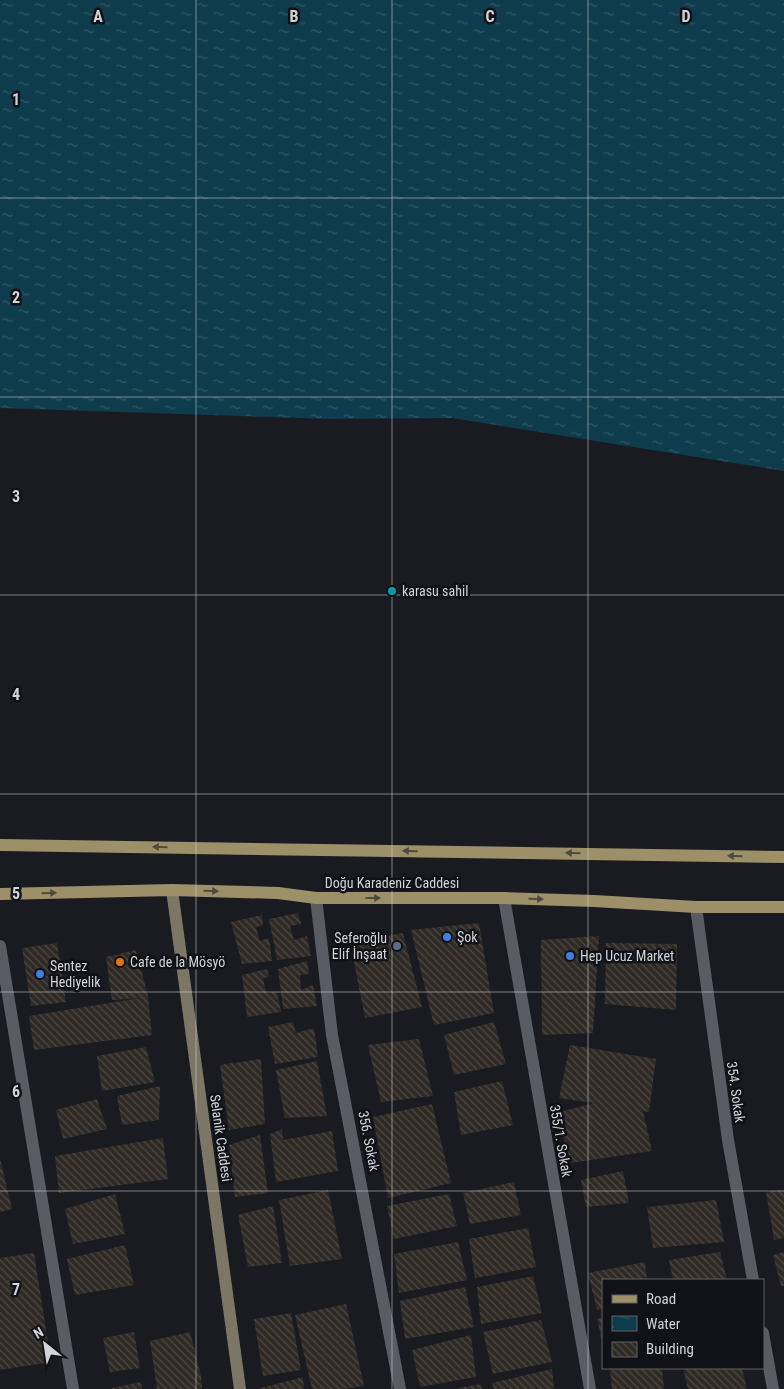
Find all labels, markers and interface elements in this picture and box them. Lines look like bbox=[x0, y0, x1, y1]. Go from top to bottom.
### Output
text: A bbox=[93, 7, 103, 26]
text: B bbox=[290, 7, 299, 26]
text: C bbox=[485, 7, 495, 26]
text: D bbox=[681, 7, 691, 26]
text: 1 bbox=[12, 90, 20, 109]
text: 2 bbox=[12, 288, 20, 307]
text: 3 bbox=[12, 487, 20, 506]
place label: karasu sahil bbox=[402, 583, 468, 599]
marker: karasu sahil bbox=[386, 585, 398, 597]
text: 4 bbox=[12, 685, 20, 704]
one-way arrow bbox=[152, 843, 168, 851]
one-way arrow bbox=[402, 847, 418, 855]
one-way arrow bbox=[565, 849, 581, 857]
one-way arrow bbox=[727, 852, 743, 860]
street label: Doğu Karadeniz Caddesi bbox=[325, 875, 459, 891]
text: 5 bbox=[12, 884, 20, 903]
one-way arrow bbox=[203, 887, 219, 895]
one-way arrow bbox=[41, 889, 57, 897]
one-way arrow bbox=[366, 894, 382, 902]
one-way arrow bbox=[528, 895, 544, 903]
place label: Şok bbox=[457, 929, 478, 945]
place label: Seferoğlu Elif İnşaat bbox=[332, 930, 387, 962]
marker: Şok bbox=[441, 931, 453, 943]
marker: Seferoğlu Elif İnşaat bbox=[391, 940, 403, 952]
place label: Hep Ucuz Market bbox=[580, 948, 674, 964]
marker: Hep Ucuz Market bbox=[564, 950, 576, 962]
place label: Cafe de la Mösyö bbox=[130, 954, 225, 970]
marker: Cafe de la Mösyö bbox=[114, 956, 126, 968]
place label: Sentez Hediyelik bbox=[50, 958, 101, 990]
marker: Sentez Hediyelik bbox=[34, 968, 46, 980]
street label: 354. Sokak bbox=[724, 1061, 748, 1124]
text: 6 bbox=[12, 1082, 20, 1101]
street label: Selanik Caddesi bbox=[207, 1093, 235, 1183]
street label: 355/1. Sokak bbox=[547, 1103, 575, 1179]
street label: 356. Sokak bbox=[355, 1109, 383, 1173]
legend bbox=[602, 1279, 764, 1369]
text: 7 bbox=[12, 1280, 20, 1299]
text: Road bbox=[646, 1290, 676, 1308]
text: Water bbox=[646, 1315, 681, 1333]
north arrow bbox=[20, 1319, 70, 1369]
text: N bbox=[31, 1324, 46, 1342]
text: Building bbox=[646, 1340, 694, 1358]

